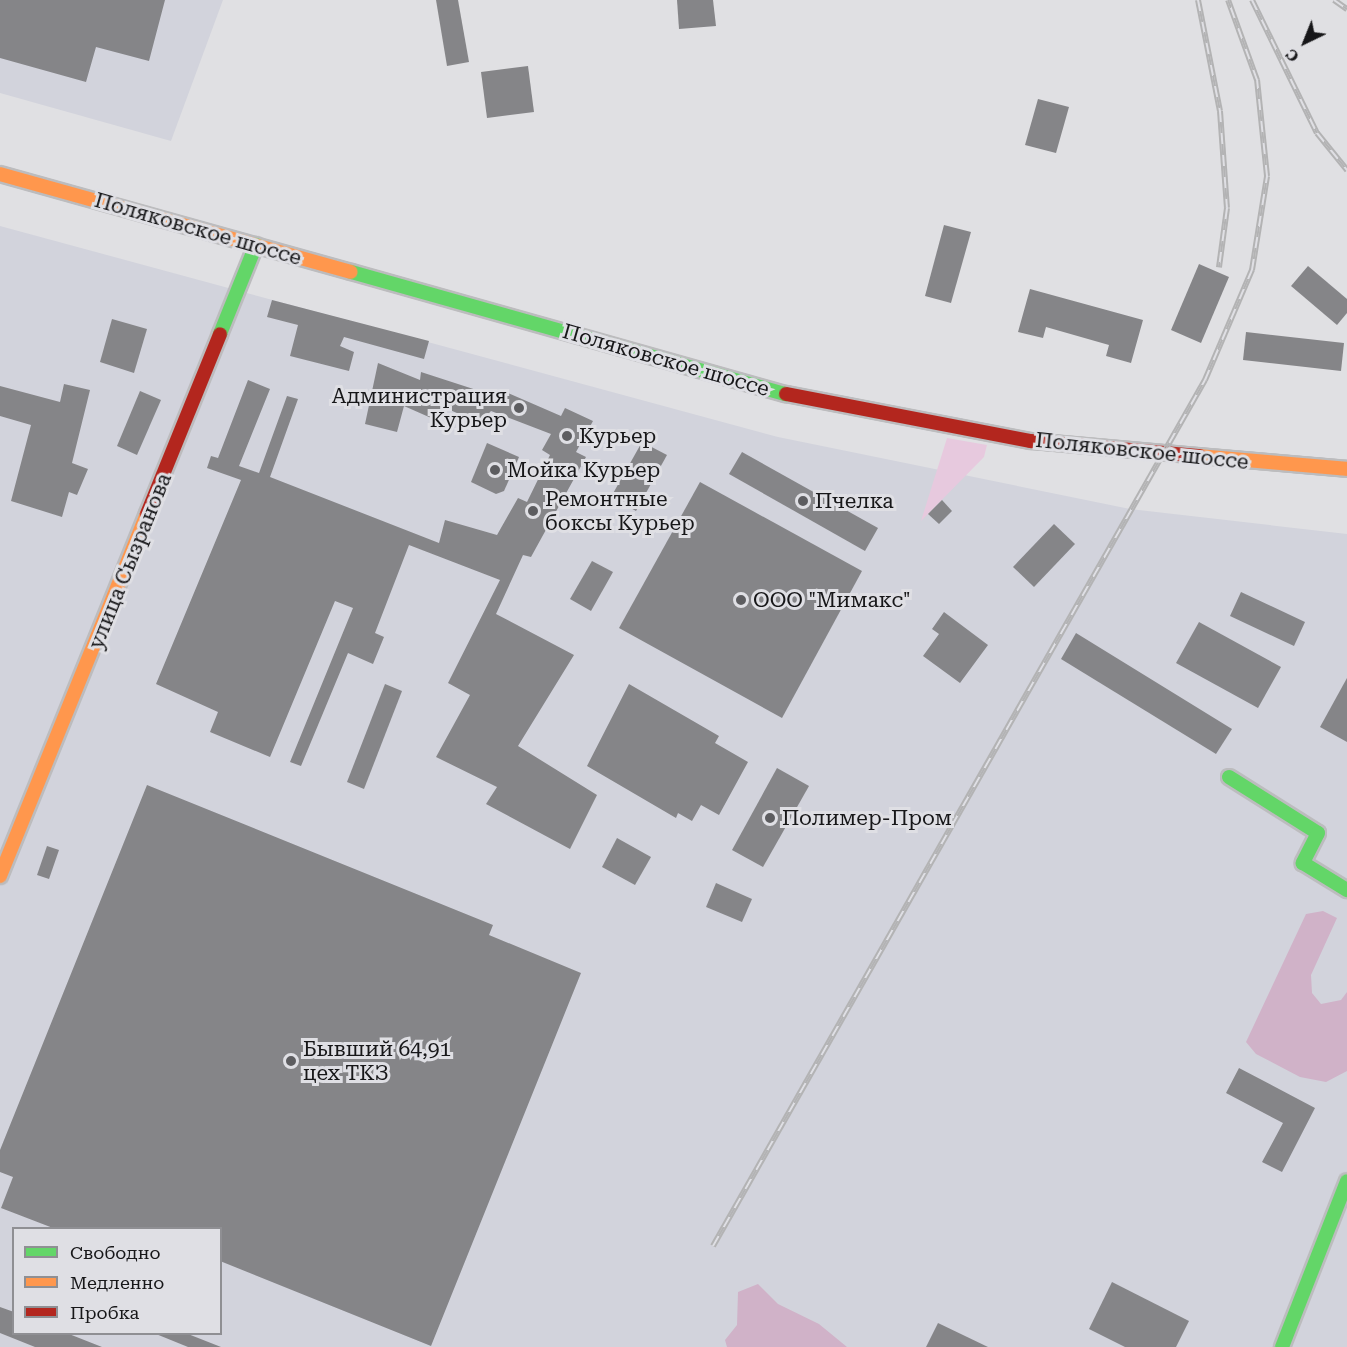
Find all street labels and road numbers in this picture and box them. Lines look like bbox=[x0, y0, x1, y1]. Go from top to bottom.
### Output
street label: Поляковское шоссе bbox=[92, 187, 304, 271]
street label: Поляковское шоссе bbox=[560, 318, 772, 402]
street label: Поляковское шоссе bbox=[1034, 427, 1250, 475]
street label: улица Сызранова bbox=[83, 469, 177, 653]

